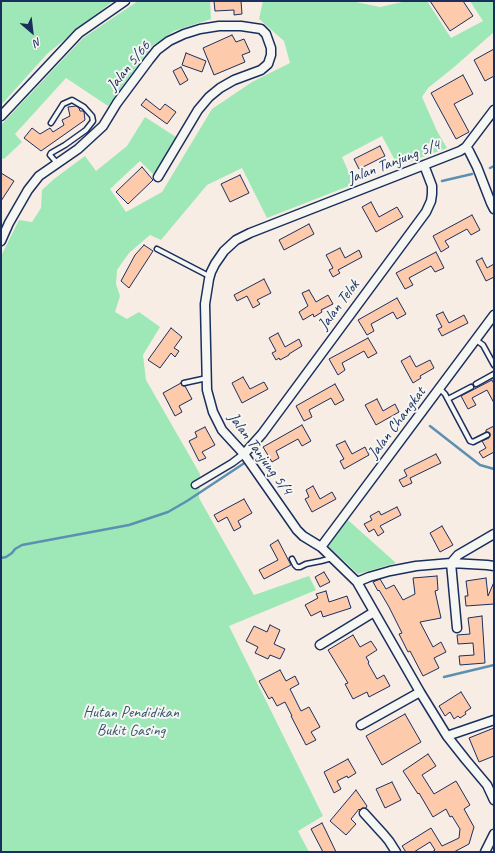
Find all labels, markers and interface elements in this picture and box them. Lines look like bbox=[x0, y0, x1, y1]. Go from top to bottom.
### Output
north arrow bbox=[12, 12, 52, 52]
text: N bbox=[31, 35, 44, 50]
street label: Jalan 5/66 bbox=[103, 37, 155, 95]
street label: Jalan Tanjung 5/4 bbox=[345, 136, 443, 188]
street label: Jalan Telok bbox=[314, 276, 364, 334]
street label: Jalan Changkat bbox=[364, 384, 430, 462]
street label: Jalan Tanjung 5/4 bbox=[224, 409, 296, 499]
park label: Hutan Pendidikan Bukit Gasing bbox=[83, 703, 179, 741]

